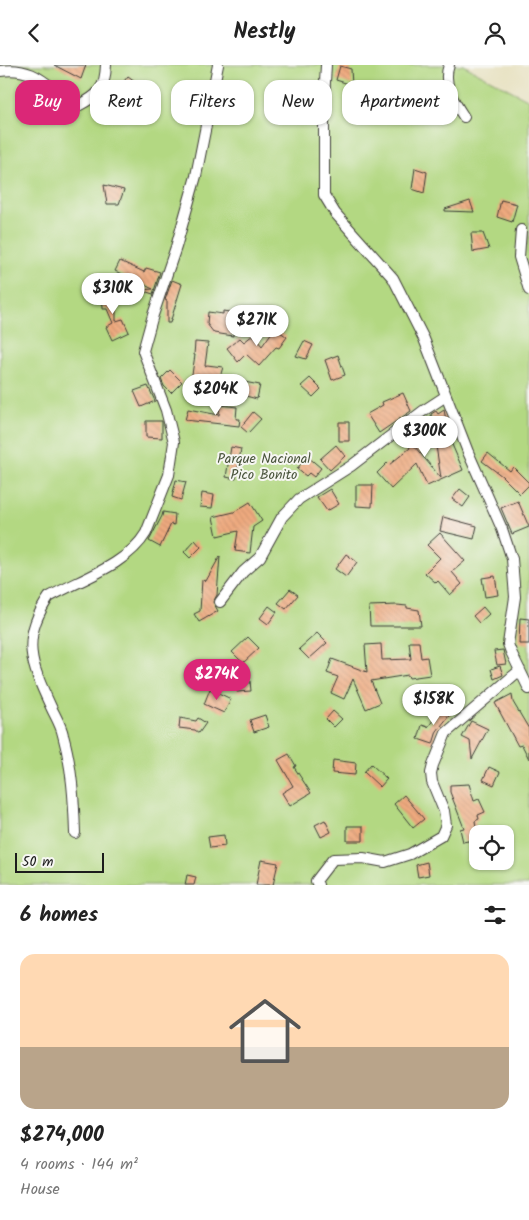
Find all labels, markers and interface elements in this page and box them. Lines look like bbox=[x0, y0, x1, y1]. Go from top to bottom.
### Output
text: Nestly bbox=[233, 15, 296, 50]
icon: back bbox=[20, 19, 48, 47]
icon: person bbox=[481, 19, 509, 47]
chip: Buy bbox=[15, 80, 80, 125]
chip: Rent bbox=[90, 80, 161, 125]
chip: Filters bbox=[171, 80, 254, 125]
chip: New bbox=[264, 80, 332, 125]
chip: Apartment bbox=[342, 80, 458, 125]
pin: $310K bbox=[78, 273, 148, 315]
text: $310K bbox=[93, 276, 133, 301]
pin: $271K bbox=[222, 305, 292, 347]
text: $271K bbox=[237, 308, 277, 333]
pin: $204K bbox=[181, 373, 251, 416]
text: $204K bbox=[193, 377, 239, 402]
pin: $300K bbox=[390, 415, 460, 458]
text: $300K bbox=[403, 419, 447, 444]
park label: Parque Nacional Pico Bonito bbox=[217, 448, 311, 486]
pin: $274K bbox=[182, 659, 252, 701]
text: $274K bbox=[195, 662, 239, 687]
pin: $158K bbox=[399, 683, 469, 726]
text: $158K bbox=[413, 687, 455, 712]
map controls bbox=[469, 825, 514, 870]
button: locate bbox=[469, 825, 514, 870]
scale bar bbox=[15, 850, 104, 873]
text: 50 m bbox=[22, 851, 53, 873]
text: 6 homes bbox=[20, 899, 98, 932]
icon: filters bbox=[481, 901, 509, 929]
icon: home bbox=[220, 986, 310, 1076]
text: $274,000 bbox=[20, 1119, 104, 1152]
text: 4 rooms · 144 m² bbox=[20, 1152, 138, 1177]
text: House bbox=[20, 1177, 60, 1202]

